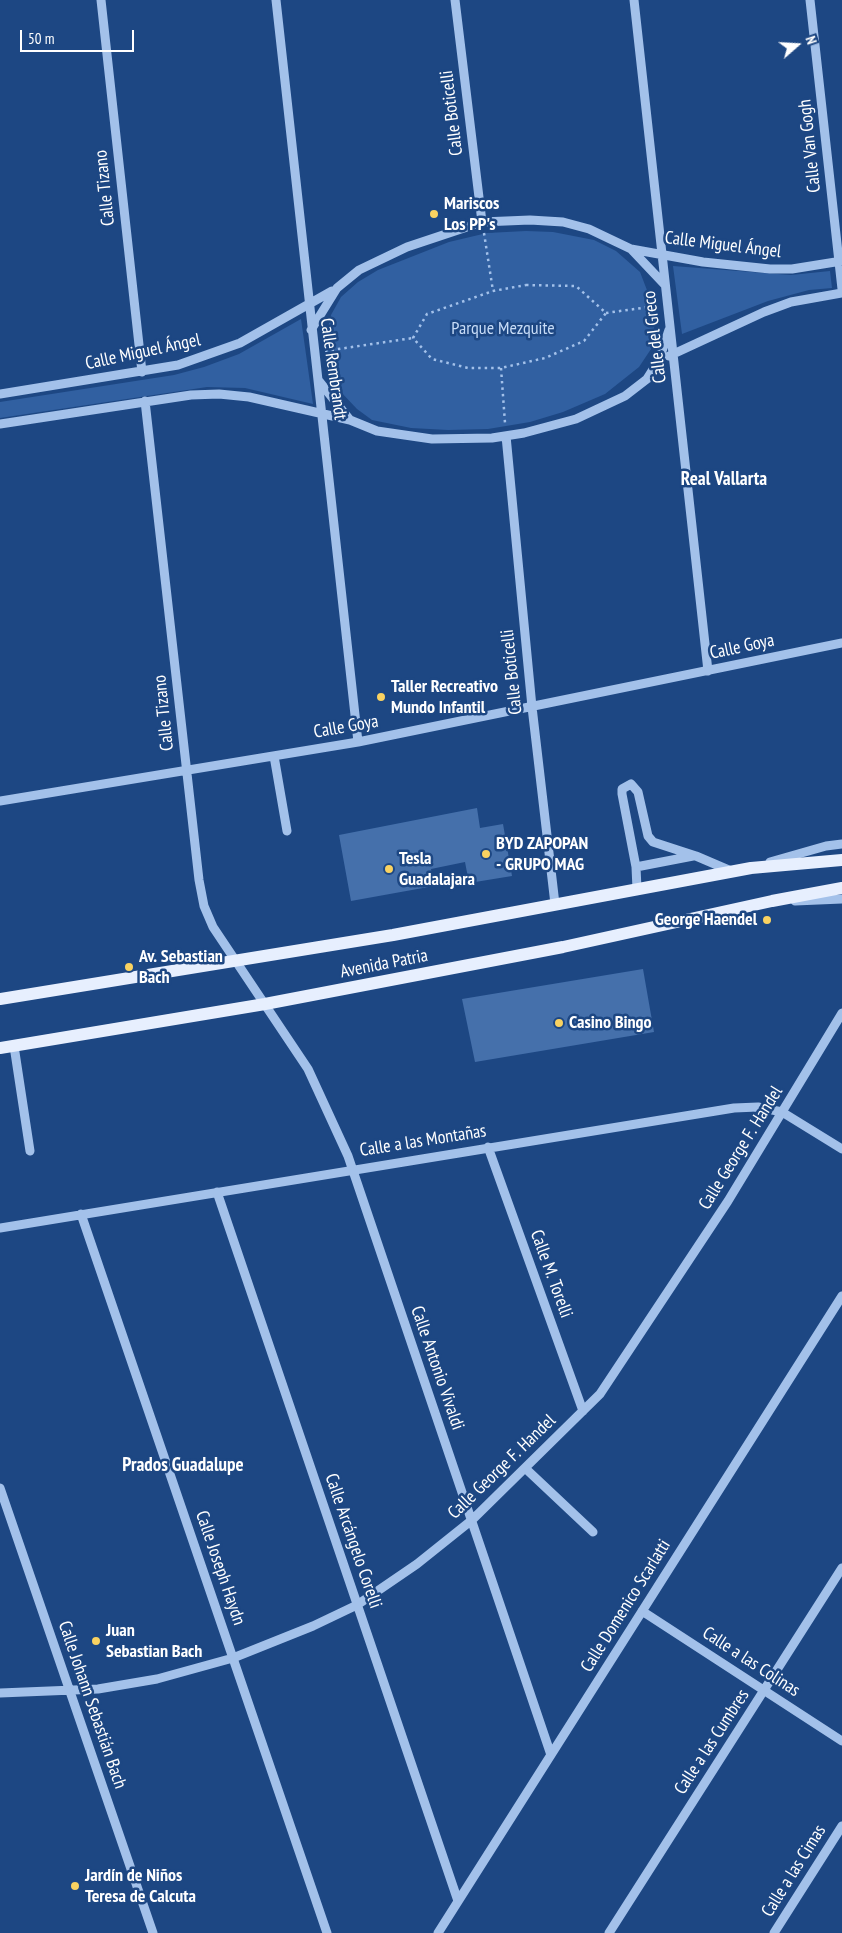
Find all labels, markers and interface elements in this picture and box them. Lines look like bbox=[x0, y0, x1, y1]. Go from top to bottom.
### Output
scale bar bbox=[22, 20, 136, 52]
north arrow bbox=[772, 20, 822, 70]
text: 50 m bbox=[28, 29, 54, 48]
text: N bbox=[801, 34, 821, 47]
street label: Calle Boticelli bbox=[436, 69, 468, 157]
street label: Calle Van Gogh bbox=[794, 98, 826, 194]
street label: Calle Tizano bbox=[90, 149, 120, 227]
place label: Mariscos Los PP's bbox=[444, 193, 499, 235]
marker: Mariscos Los PP's bbox=[428, 208, 440, 220]
street label: Calle Miguel Ángel bbox=[664, 227, 782, 263]
street label: Calle del Greco bbox=[639, 290, 671, 384]
street label: Calle Rembrandt bbox=[315, 317, 351, 421]
park label: Parque Mezquite bbox=[451, 318, 555, 340]
street label: Calle Miguel Ángel bbox=[83, 329, 203, 375]
district label: Real Vallarta bbox=[681, 469, 767, 491]
street label: Calle Boticelli bbox=[497, 628, 527, 716]
street label: Calle Goya bbox=[708, 630, 776, 664]
street label: Calle Tizano bbox=[149, 674, 179, 752]
place label: Taller Recreativo Mundo Infantil bbox=[391, 676, 498, 719]
marker: Taller Recreativo Mundo Infantil bbox=[375, 691, 387, 703]
street label: Calle Goya bbox=[312, 711, 380, 743]
place label: BYD ZAPOPAN - GRUPO MAG bbox=[496, 833, 588, 876]
place label: Tesla Guadalajara bbox=[399, 848, 475, 891]
marker: BYD ZAPOPAN - GRUPO MAG bbox=[480, 848, 492, 860]
marker: Tesla Guadalajara bbox=[383, 863, 395, 875]
place label: George Haendel bbox=[655, 909, 757, 931]
marker: George Haendel bbox=[761, 914, 773, 926]
street label: Avenida Patria bbox=[338, 945, 430, 983]
place label: Av. Sebastian Bach bbox=[139, 946, 223, 989]
marker: Av. Sebastian Bach bbox=[123, 961, 135, 973]
place label: Casino Bingo bbox=[569, 1012, 652, 1034]
marker: Casino Bingo bbox=[553, 1017, 565, 1029]
street label: Calle George F. Handel bbox=[694, 1082, 788, 1214]
street label: Calle a las Montañas bbox=[358, 1120, 488, 1162]
street label: Calle M. Torelli bbox=[525, 1227, 577, 1321]
street label: Calle Antonio Vivaldi bbox=[406, 1303, 468, 1433]
street label: Calle George F. Handel bbox=[444, 1410, 560, 1524]
district label: Prados Guadalupe bbox=[122, 1455, 244, 1477]
street label: Calle Arcángelo Corelli bbox=[320, 1471, 386, 1611]
street label: Calle Joseph Haydn bbox=[190, 1508, 250, 1628]
street label: Calle Domenico Scarlatti bbox=[577, 1536, 675, 1676]
street label: Calle Johann Sebastián Bach bbox=[53, 1618, 131, 1792]
place label: Juan Sebastian Bach bbox=[106, 1620, 202, 1662]
street label: Calle a las Colinas bbox=[698, 1622, 804, 1702]
marker: Juan Sebastian Bach bbox=[90, 1635, 102, 1647]
street label: Calle a las Cumbres bbox=[670, 1685, 754, 1799]
street label: Calle a las Cimas bbox=[757, 1821, 831, 1921]
place label: Jardín de Niños Teresa de Calcuta bbox=[85, 1865, 196, 1908]
marker: Jardín de Niños Teresa de Calcuta bbox=[69, 1880, 81, 1892]

